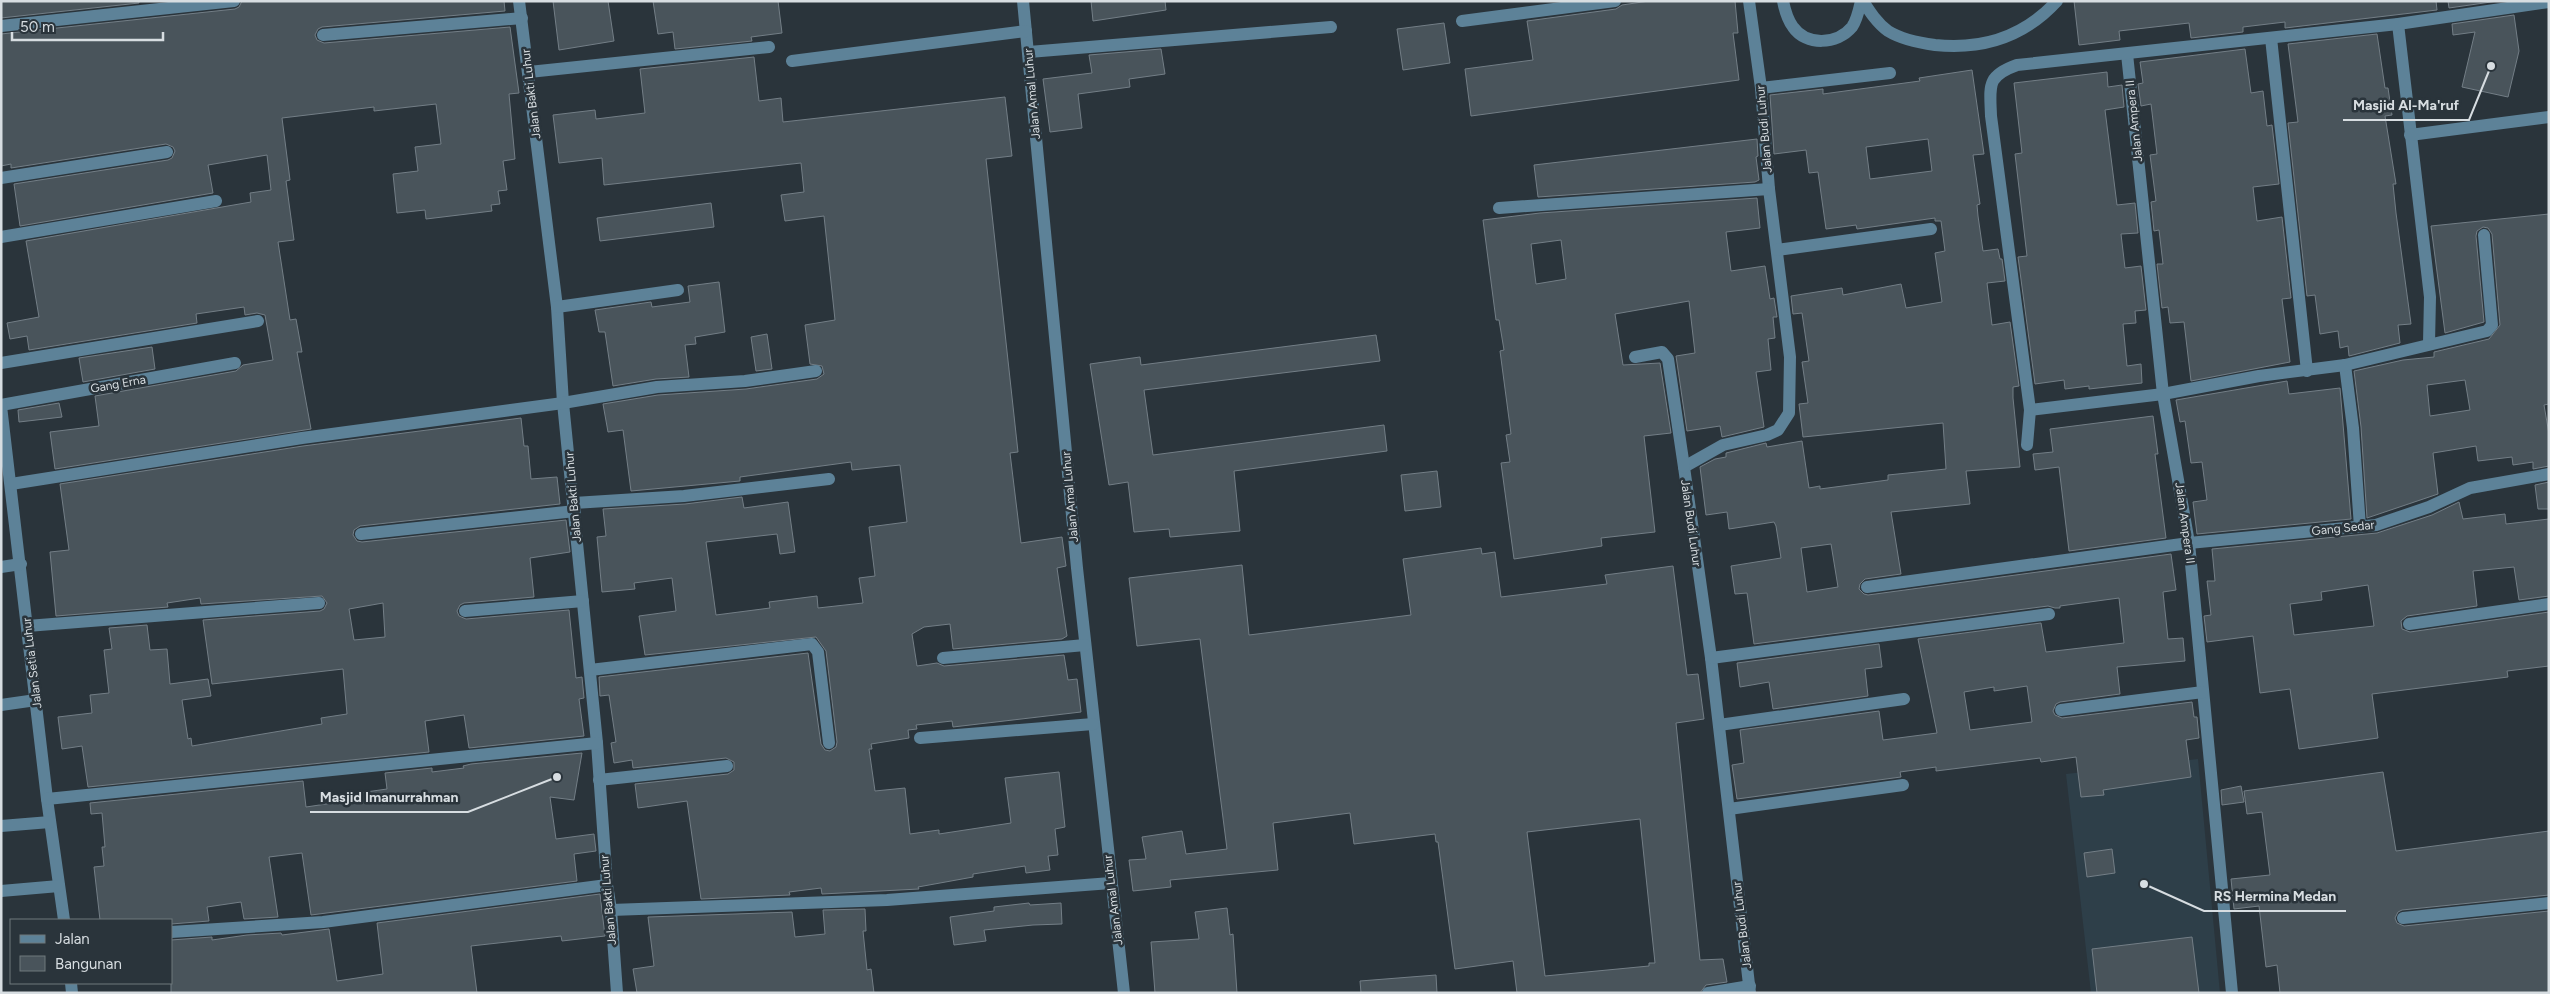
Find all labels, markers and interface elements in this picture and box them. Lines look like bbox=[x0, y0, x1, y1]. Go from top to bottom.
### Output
scale bar bbox=[12, 10, 164, 42]
text: 50 m bbox=[20, 18, 55, 36]
street label: Jalan Bakti Luhur bbox=[519, 48, 543, 140]
street label: Jalan Amal Luhur bbox=[1021, 48, 1043, 140]
street label: Jalan Ampera II bbox=[2123, 79, 2145, 163]
street label: Jalan Budi Luhur bbox=[1753, 85, 1775, 173]
callout: Masjid Al-Ma'ruf bbox=[2343, 91, 2469, 120]
text: Masjid Al-Ma'ruf bbox=[2353, 97, 2460, 114]
street label: Gang Erna bbox=[89, 372, 147, 396]
street label: Jalan Bakti Luhur bbox=[562, 451, 584, 543]
street label: Jalan Amal Luhur bbox=[1059, 451, 1081, 543]
street label: Jalan Budi Luhur bbox=[1678, 478, 1704, 568]
street label: Jalan Ampera II bbox=[2172, 481, 2198, 565]
street label: Gang Sedar bbox=[2311, 518, 2375, 538]
street label: Jalan Setia Luhur bbox=[19, 617, 45, 709]
callout: Masjid Imanurrahman bbox=[310, 783, 468, 812]
text: Masjid Imanurrahman bbox=[320, 789, 458, 806]
street label: Jalan Bakti Luhur bbox=[597, 854, 619, 946]
street label: Jalan Amal Luhur bbox=[1100, 854, 1126, 946]
street label: Jalan Budi Luhur bbox=[1730, 881, 1754, 969]
callout: RS Hermina Medan bbox=[2204, 882, 2346, 911]
text: RS Hermina Medan bbox=[2214, 888, 2336, 905]
legend bbox=[10, 919, 172, 984]
text: Jalan bbox=[55, 930, 90, 948]
text: Bangunan bbox=[55, 955, 122, 973]

